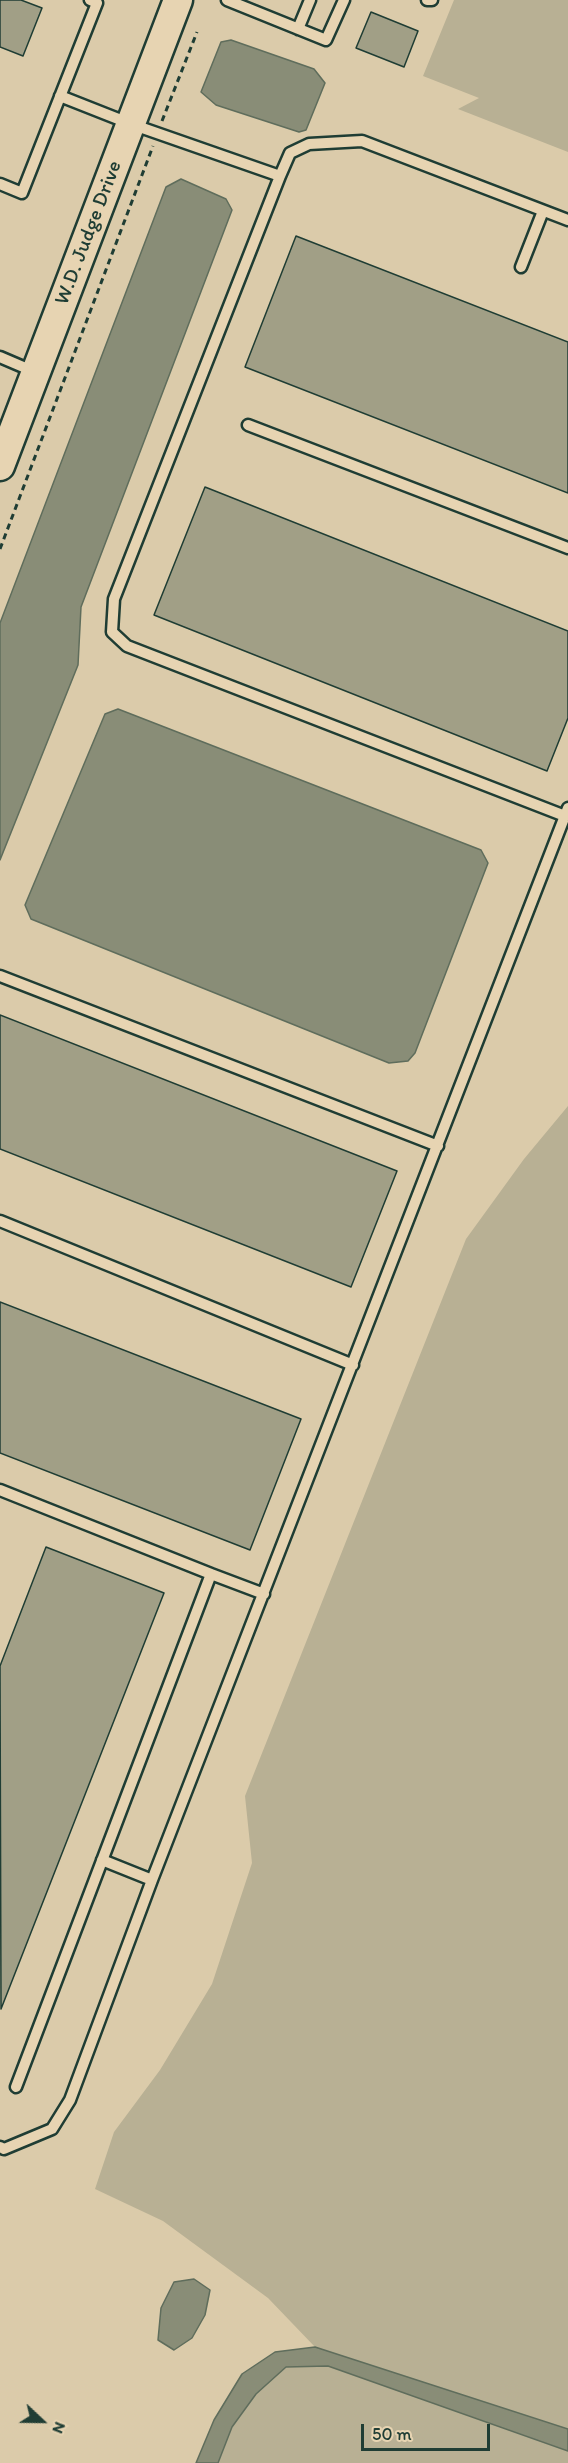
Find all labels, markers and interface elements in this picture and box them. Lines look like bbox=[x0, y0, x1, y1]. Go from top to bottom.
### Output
street label: W.D. Judge Drive bbox=[50, 157, 128, 309]
north arrow bbox=[12, 2391, 72, 2451]
scale bar bbox=[364, 2412, 493, 2450]
text: N bbox=[48, 2419, 70, 2437]
text: 50 m bbox=[372, 2423, 412, 2445]

